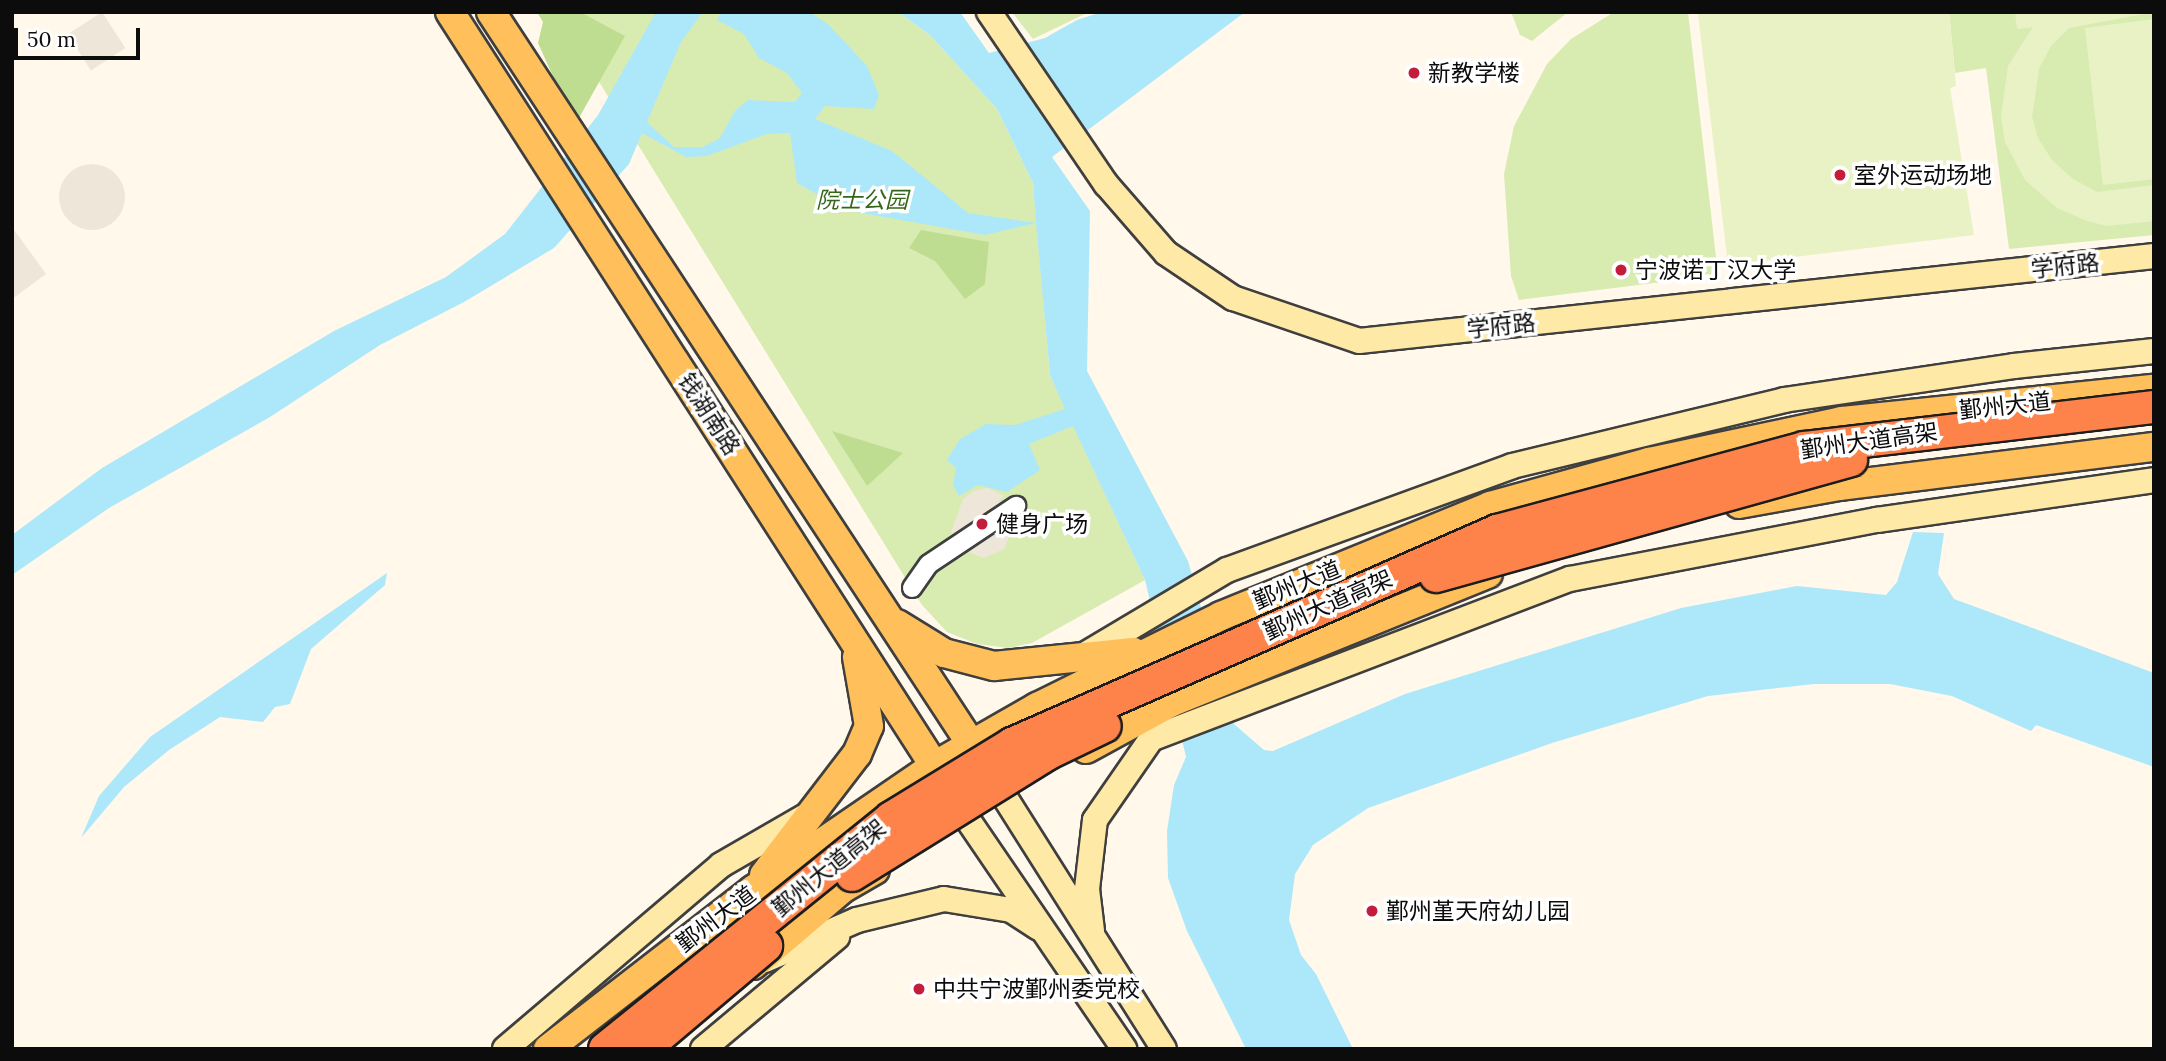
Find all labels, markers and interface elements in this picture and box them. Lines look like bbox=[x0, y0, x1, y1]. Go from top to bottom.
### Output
scale bar bbox=[18, 14, 144, 58]
text: 50 m bbox=[27, 26, 76, 53]
place label: 新教学楼 bbox=[1428, 59, 1520, 87]
marker: 新教学楼 bbox=[1406, 65, 1422, 81]
place label: 室外运动场地 bbox=[1854, 161, 1992, 189]
marker: 室外运动场地 bbox=[1832, 167, 1848, 183]
park label: 院士公园 bbox=[816, 186, 908, 214]
street label: 学府路 bbox=[2029, 249, 2101, 283]
place label: 宁波诺丁汉大学 bbox=[1635, 256, 1796, 284]
marker: 宁波诺丁汉大学 bbox=[1613, 262, 1629, 278]
street label: 学府路 bbox=[1465, 309, 1537, 343]
street label: 钱湖南路 bbox=[672, 368, 746, 460]
street label: 鄞州大道 bbox=[1958, 387, 2052, 425]
street label: 鄞州大道高架 bbox=[1799, 418, 1939, 464]
place label: 健身广场 bbox=[996, 510, 1088, 538]
marker: 健身广场 bbox=[974, 516, 990, 532]
street label: 鄞州大道 bbox=[1249, 555, 1345, 615]
street label: 鄞州大道高架 bbox=[1259, 564, 1397, 646]
street label: 鄞州大道高架 bbox=[767, 814, 891, 922]
street label: 鄞州大道 bbox=[671, 880, 761, 958]
place label: 鄞州堇天府幼儿园 bbox=[1386, 897, 1570, 925]
marker: 鄞州堇天府幼儿园 bbox=[1364, 903, 1380, 919]
place label: 中共宁波鄞州委党校 bbox=[933, 975, 1140, 1003]
marker: 中共宁波鄞州委党校 bbox=[911, 981, 927, 997]

